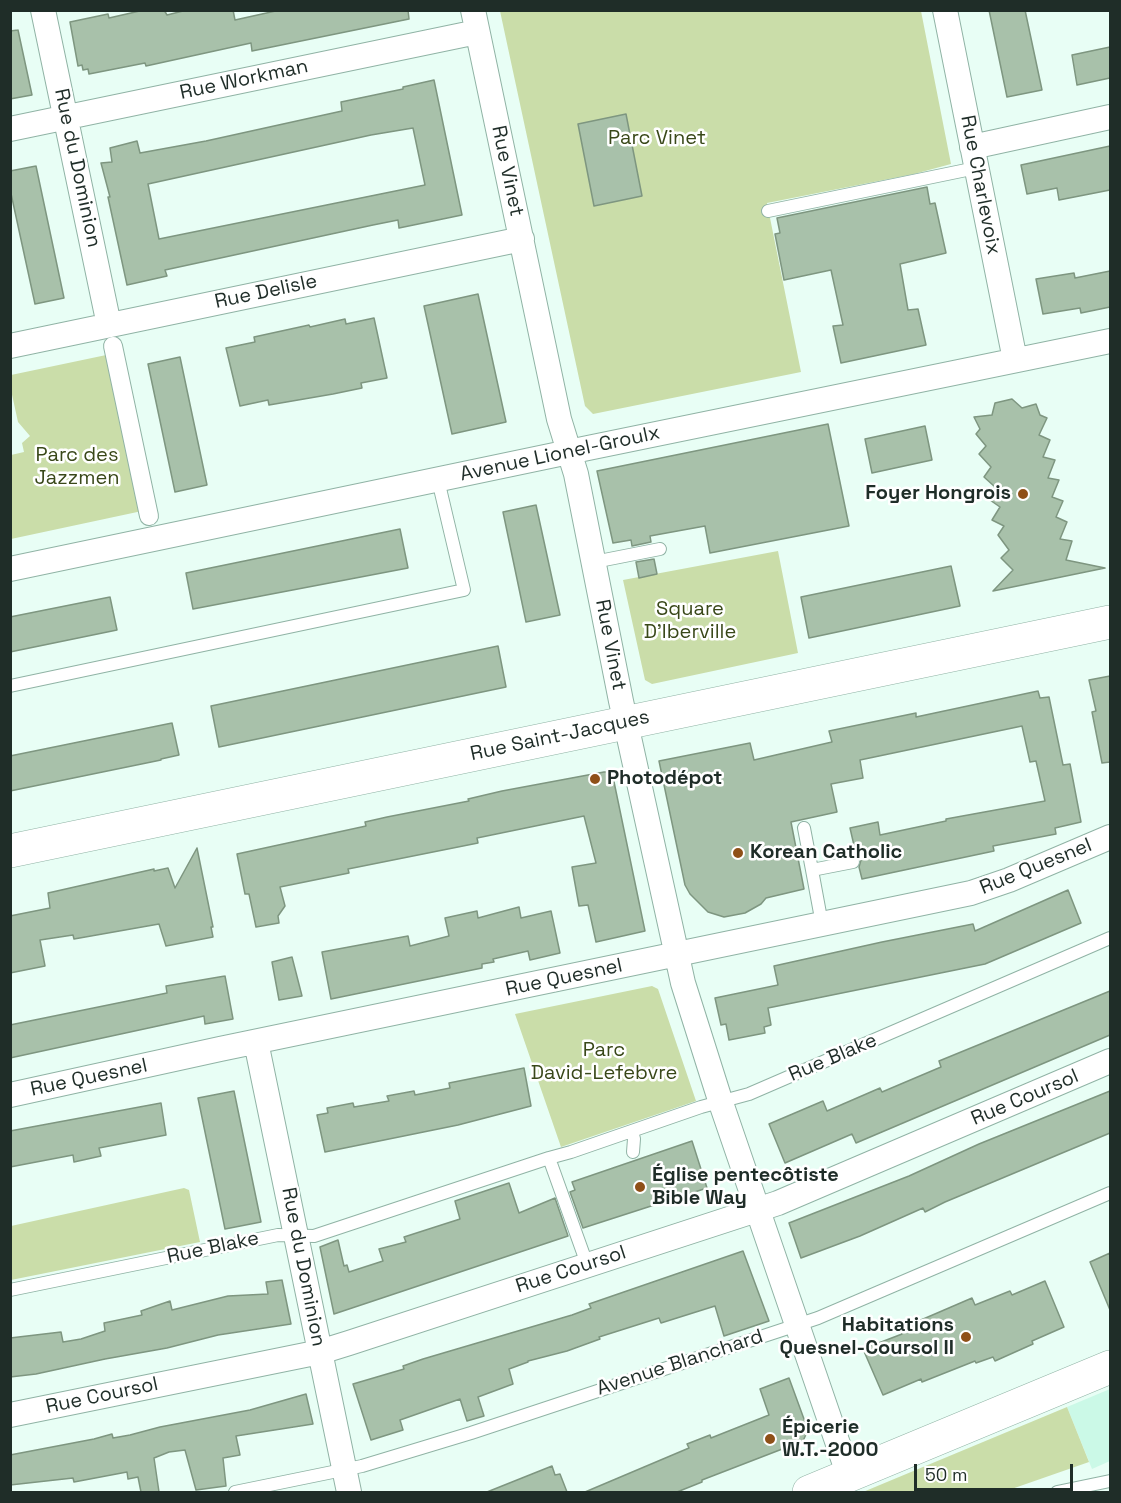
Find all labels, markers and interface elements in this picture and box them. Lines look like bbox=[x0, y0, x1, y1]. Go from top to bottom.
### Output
street label: Rue Workman bbox=[178, 55, 310, 105]
street label: Rue du Dominion bbox=[48, 86, 106, 250]
street label: Rue Charlevoix bbox=[955, 113, 1005, 257]
street label: Rue Vinet bbox=[486, 123, 528, 219]
park label: Parc Vinet bbox=[608, 127, 706, 151]
street label: Rue Delisle bbox=[213, 269, 319, 315]
street label: Avenue Lionel-Groulx bbox=[458, 421, 662, 487]
park label: Parc des Jazzmen bbox=[34, 444, 120, 491]
place label: Foyer Hongrois bbox=[865, 482, 1011, 506]
marker: Foyer Hongrois bbox=[1016, 487, 1030, 501]
street label: Rue Vinet bbox=[589, 598, 631, 692]
park label: Square D'Iberville bbox=[644, 598, 736, 645]
street label: Rue Saint-Jacques bbox=[468, 705, 652, 767]
place label: Photodépot bbox=[607, 767, 722, 791]
marker: Photodépot bbox=[588, 772, 602, 786]
street label: Rue Quesnel bbox=[976, 834, 1096, 900]
place label: Korean Catholic bbox=[750, 841, 902, 865]
marker: Korean Catholic bbox=[731, 846, 745, 860]
street label: Rue Quesnel bbox=[503, 954, 625, 1002]
street label: Rue Blake bbox=[785, 1029, 881, 1087]
park label: Parc David-Lefebvre bbox=[531, 1039, 677, 1086]
street label: Rue Quesnel bbox=[28, 1054, 150, 1102]
street label: Rue Coursol bbox=[968, 1065, 1082, 1131]
place label: Église pentecôtiste Bible Way bbox=[652, 1164, 839, 1211]
marker: Église pentecôtiste Bible Way bbox=[633, 1180, 647, 1194]
street label: Rue du Dominion bbox=[276, 1185, 330, 1349]
street label: Rue Blake bbox=[165, 1227, 261, 1269]
street label: Rue Coursol bbox=[513, 1241, 629, 1299]
place label: Habitations Quesnel-Coursol II bbox=[780, 1314, 954, 1361]
street label: Avenue Blanchard bbox=[594, 1325, 766, 1401]
marker: Habitations Quesnel-Coursol II bbox=[959, 1330, 973, 1344]
street label: Rue Coursol bbox=[44, 1372, 160, 1420]
place label: Épicerie W.T.-2000 bbox=[782, 1416, 878, 1463]
marker: Épicerie W.T.-2000 bbox=[763, 1432, 777, 1446]
scale bar bbox=[917, 1452, 1076, 1490]
text: 50 m bbox=[925, 1463, 967, 1486]

